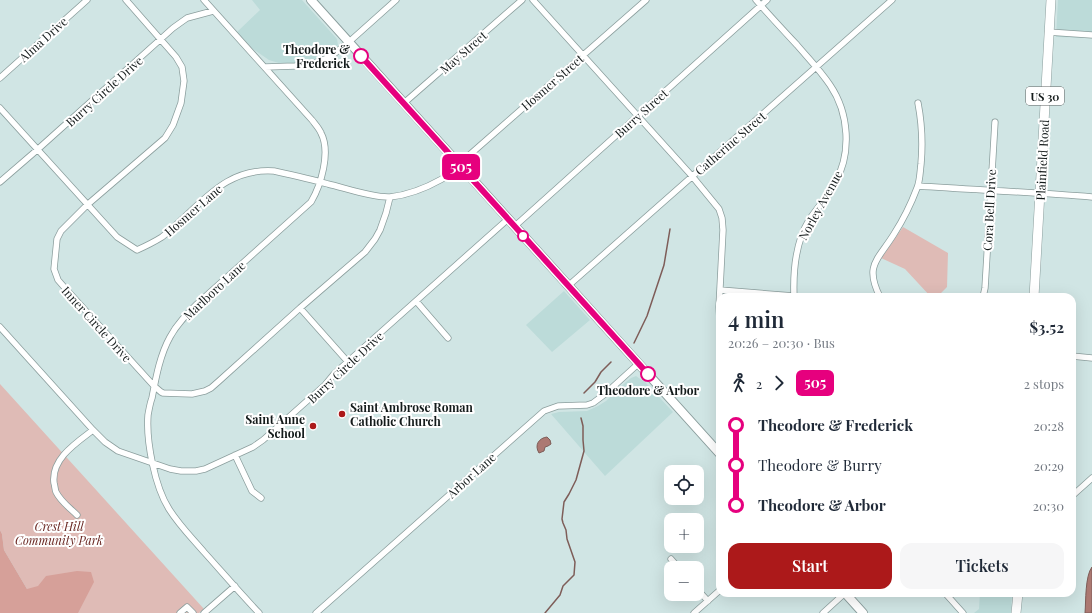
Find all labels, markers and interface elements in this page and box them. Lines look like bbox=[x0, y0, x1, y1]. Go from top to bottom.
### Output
street label: Alma Drive bbox=[15, 13, 71, 66]
street label: May Street bbox=[436, 27, 490, 77]
place label: Theodore & Frederick bbox=[283, 41, 351, 71]
marker: Theodore & Frederick bbox=[353, 48, 369, 64]
street label: Hosmer Street bbox=[517, 50, 587, 114]
street label: Burry Circle Drive bbox=[62, 52, 146, 130]
street label: Burry Street bbox=[611, 84, 671, 141]
road number: US 30 bbox=[1026, 87, 1064, 105]
street label: Catherine Street bbox=[691, 107, 769, 178]
street label: Plainfield Road bbox=[1032, 119, 1052, 201]
line badge: 505 bbox=[438, 154, 484, 180]
text: 505 bbox=[450, 157, 472, 176]
street label: Norley Avenue bbox=[794, 167, 846, 243]
street label: Cora Bell Drive bbox=[979, 169, 999, 251]
street label: Hosmer Lane bbox=[161, 180, 225, 240]
unlabelled marker bbox=[517, 230, 529, 242]
street label: Marlboro Lane bbox=[180, 257, 248, 323]
street label: Inner Circle Drive bbox=[59, 283, 135, 365]
text: 4 min bbox=[728, 304, 784, 334]
text: $3.52 bbox=[1030, 317, 1064, 337]
street label: Burry Circle Drive bbox=[304, 328, 386, 406]
text: 20:26 – 20:30 · Bus bbox=[728, 334, 835, 351]
marker: Theodore & Arbor bbox=[640, 366, 656, 382]
icon: walk bbox=[728, 372, 750, 394]
icon: forward bbox=[768, 372, 790, 394]
text: 505 bbox=[804, 373, 826, 392]
text: 2 bbox=[756, 375, 762, 392]
text: 2 stops bbox=[1024, 375, 1064, 392]
place label: Theodore & Arbor bbox=[597, 382, 699, 398]
place label: Saint Ambrose Roman Catholic Church bbox=[350, 399, 474, 429]
marker: Saint Ambrose Roman Catholic Church bbox=[337, 409, 347, 419]
place label: Saint Anne School bbox=[245, 411, 305, 441]
text: Theodore & Frederick bbox=[758, 415, 913, 435]
text: 20:28 bbox=[1034, 417, 1064, 434]
marker: Saint Anne School bbox=[308, 421, 318, 431]
street label: Arbor Lane bbox=[442, 449, 499, 502]
text: Theodore & Burry bbox=[758, 455, 882, 475]
text: 20:29 bbox=[1034, 457, 1064, 474]
map controls bbox=[664, 465, 704, 601]
button: locate bbox=[664, 465, 704, 505]
text: Theodore & Arbor bbox=[758, 495, 886, 515]
text: 20:30 bbox=[1033, 497, 1064, 514]
button: + bbox=[664, 513, 704, 553]
park label: Crest Hill Community Park bbox=[15, 518, 103, 548]
button: Start bbox=[728, 543, 892, 589]
button: Tickets bbox=[900, 543, 1064, 589]
button: − bbox=[664, 561, 704, 601]

